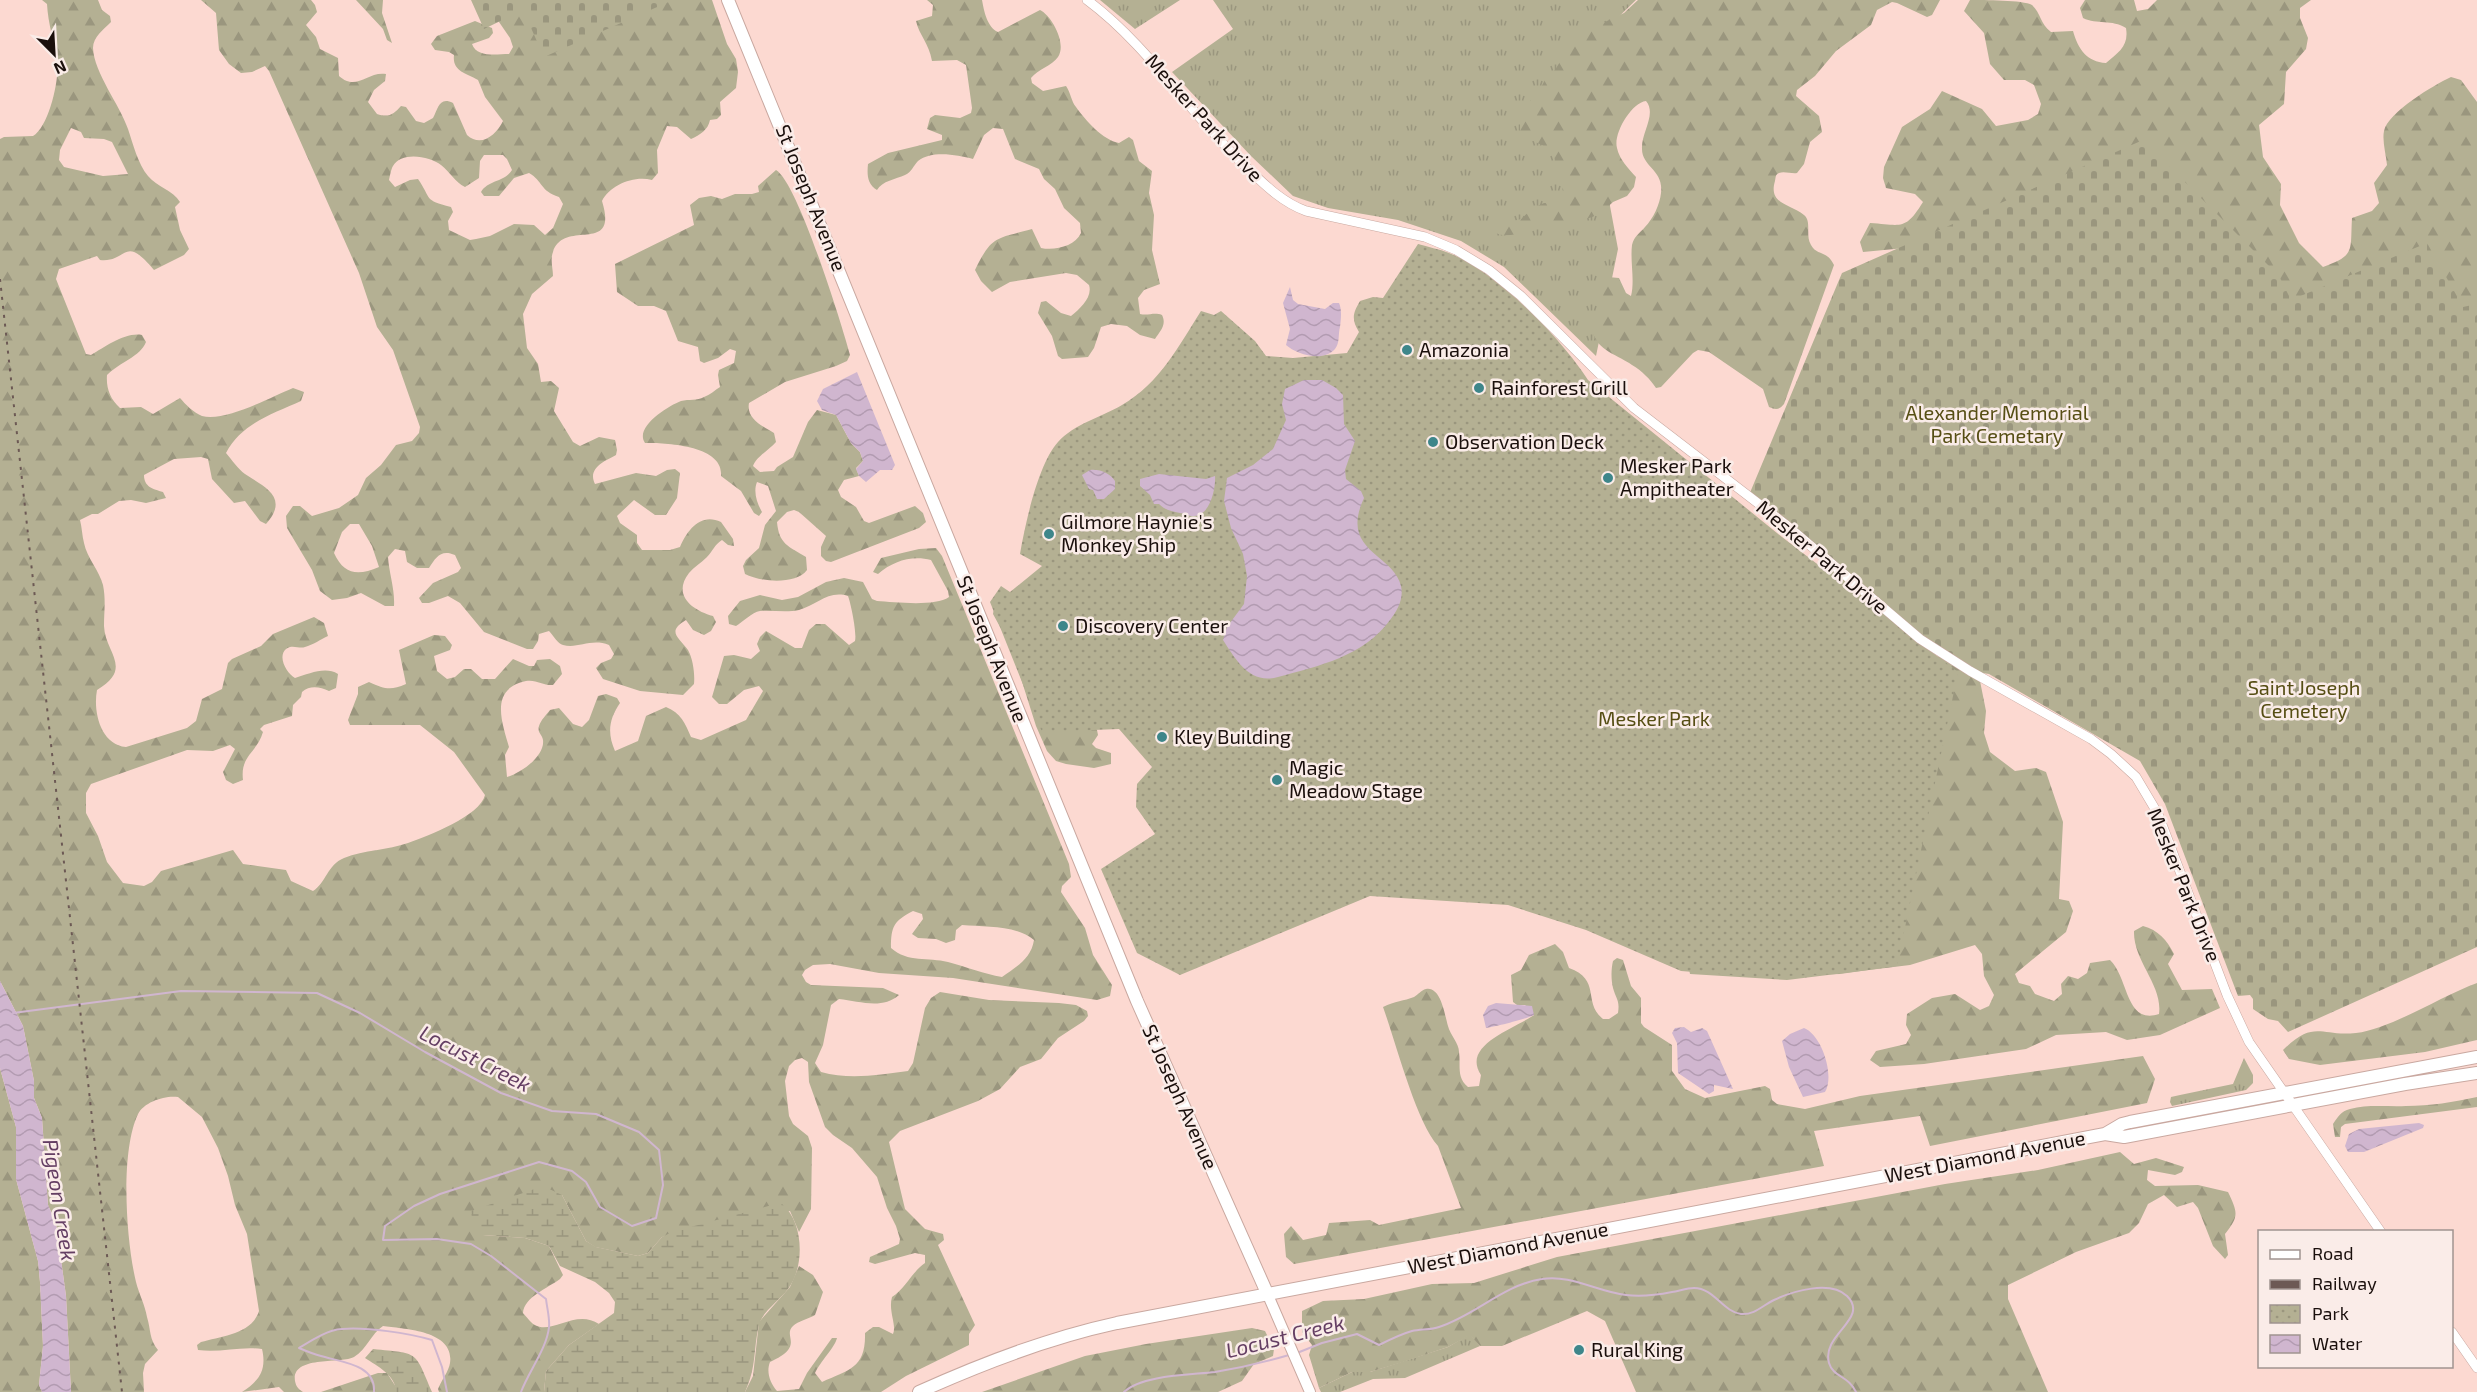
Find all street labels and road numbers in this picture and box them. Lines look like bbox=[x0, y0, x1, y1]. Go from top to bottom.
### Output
street label: Mesker Park Drive bbox=[1141, 48, 1268, 186]
street label: St Joseph Avenue bbox=[772, 121, 852, 274]
street label: Mesker Park Drive bbox=[1752, 494, 1893, 618]
street label: St Joseph Avenue bbox=[953, 572, 1033, 725]
street label: Mesker Park Drive bbox=[2143, 804, 2227, 965]
street label: St Joseph Avenue bbox=[1138, 1020, 1224, 1173]
street label: West Diamond Avenue bbox=[1883, 1125, 2087, 1187]
street label: West Diamond Avenue bbox=[1406, 1216, 1610, 1278]

